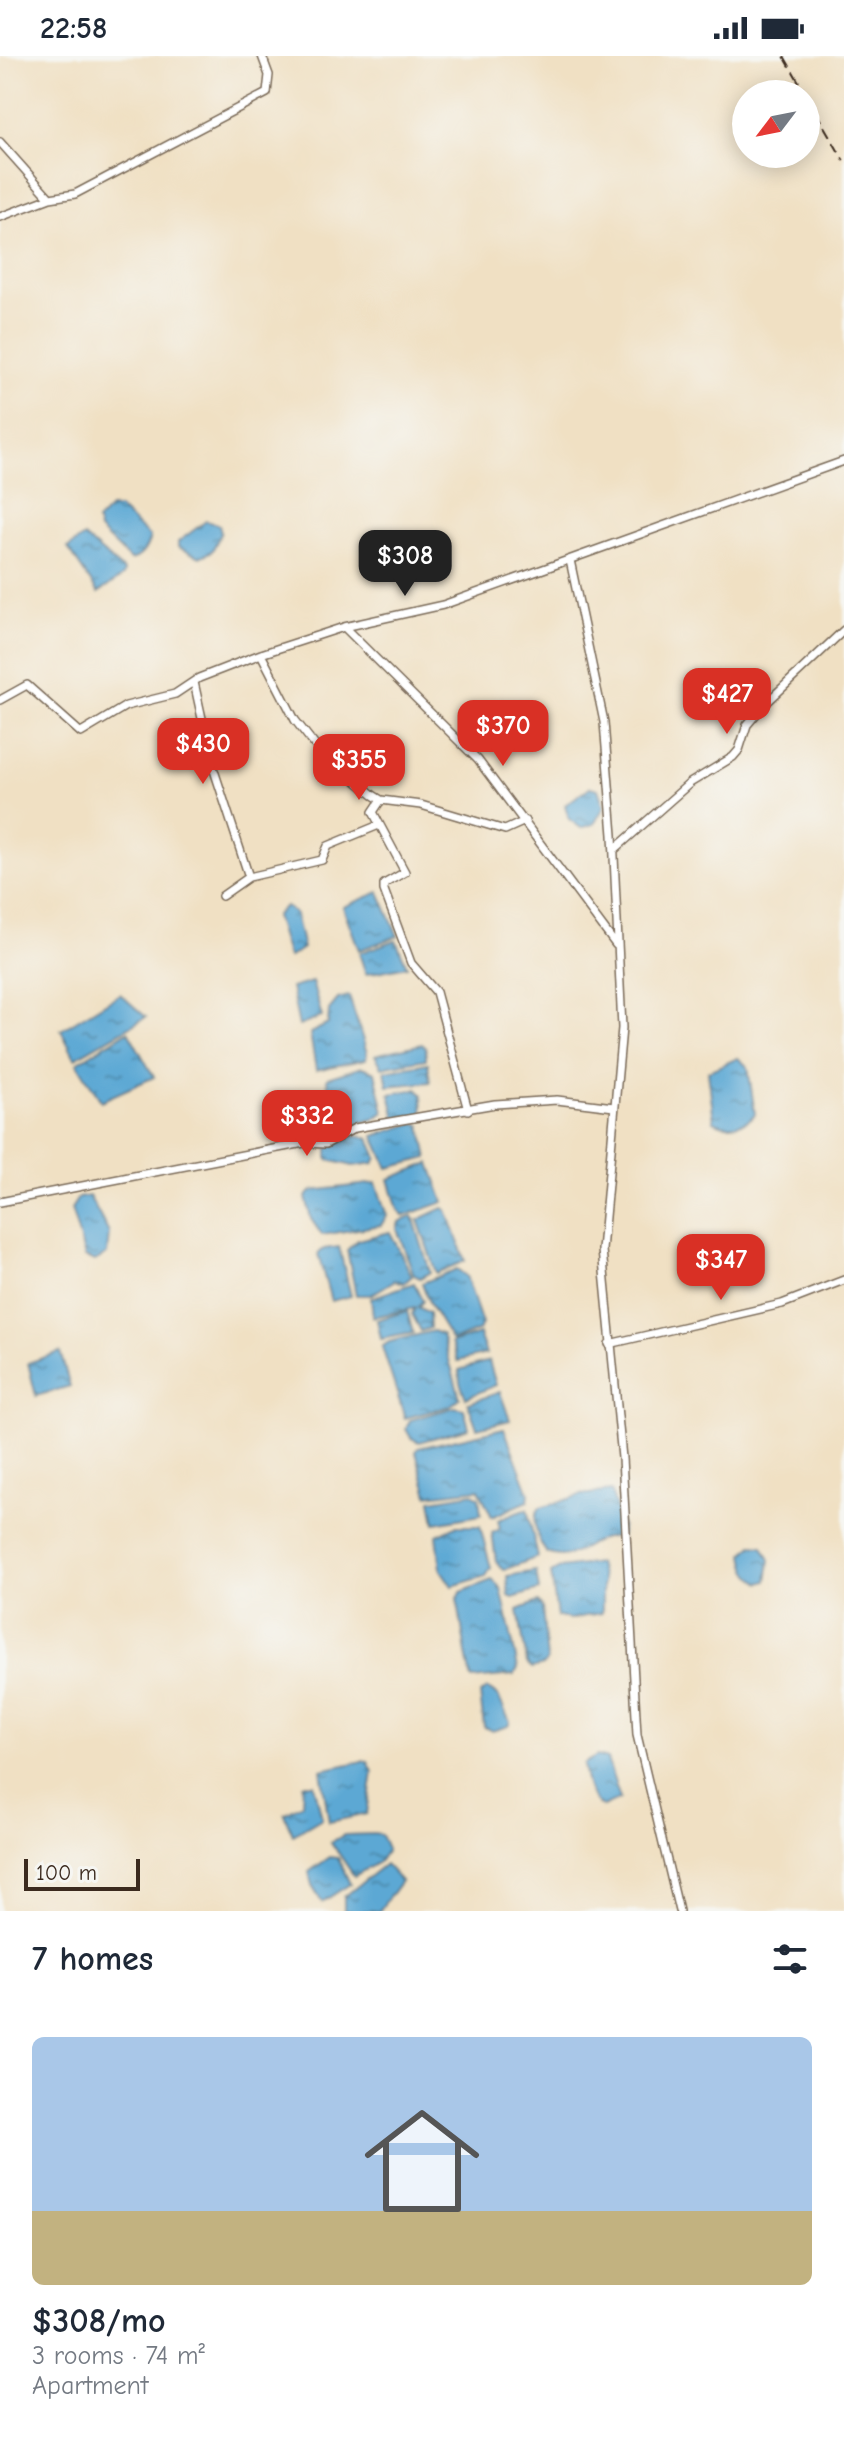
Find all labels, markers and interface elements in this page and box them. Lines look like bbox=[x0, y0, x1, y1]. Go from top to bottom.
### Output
text: 22:58 bbox=[40, 11, 107, 46]
north arrow bbox=[732, 80, 820, 168]
map controls bbox=[732, 80, 820, 168]
pin: $308 bbox=[358, 530, 452, 598]
text: $308 bbox=[377, 541, 433, 571]
pin: $427 bbox=[680, 668, 774, 736]
text: $427 bbox=[701, 679, 753, 709]
pin: $370 bbox=[456, 700, 550, 768]
text: $370 bbox=[475, 711, 531, 741]
pin: $430 bbox=[156, 718, 250, 786]
text: $430 bbox=[175, 729, 231, 759]
pin: $355 bbox=[312, 734, 406, 802]
text: $355 bbox=[331, 745, 387, 775]
pin: $332 bbox=[260, 1090, 354, 1158]
text: $332 bbox=[280, 1101, 334, 1131]
pin: $347 bbox=[674, 1234, 768, 1302]
text: $347 bbox=[695, 1245, 747, 1275]
scale bar bbox=[24, 1855, 140, 1891]
text: 100 m bbox=[36, 1860, 97, 1886]
icon: filters bbox=[768, 1937, 812, 1981]
text: 7 homes bbox=[32, 1939, 153, 1979]
icon: home bbox=[350, 2089, 494, 2233]
text: $308/mo bbox=[32, 2301, 166, 2341]
text: 3 rooms · 74 m² bbox=[32, 2341, 205, 2371]
text: Apartment bbox=[32, 2371, 148, 2401]

